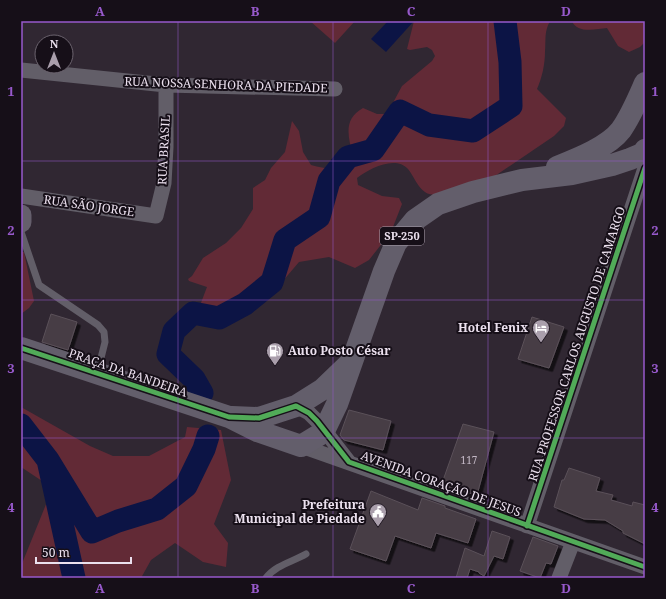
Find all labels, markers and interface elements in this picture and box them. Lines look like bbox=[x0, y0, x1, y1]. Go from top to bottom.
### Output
text: A bbox=[95, 2, 105, 20]
text: B bbox=[251, 2, 260, 20]
text: C bbox=[407, 2, 416, 20]
text: D bbox=[561, 2, 571, 20]
north arrow bbox=[34, 34, 74, 74]
text: N bbox=[50, 36, 59, 51]
street label: RUA NOSSA SENHORA DA PIEDADE bbox=[124, 72, 328, 97]
text: 1 bbox=[7, 82, 15, 100]
text: 1 bbox=[651, 82, 659, 100]
street label: RUA BRASIL bbox=[153, 114, 174, 186]
street label: RUA SÃO JORGE bbox=[43, 191, 135, 220]
street label: RUA PROFESSOR CARLOS AUGUSTO DE CAMARGO bbox=[524, 204, 629, 483]
text: 2 bbox=[7, 221, 15, 239]
text: 2 bbox=[651, 221, 659, 239]
road number: SP-250 bbox=[380, 227, 424, 245]
hotel icon: Hotel Fenix bbox=[531, 318, 551, 343]
place label: Hotel Fenix bbox=[458, 319, 528, 336]
fuel station icon: Auto Posto César bbox=[265, 341, 285, 366]
place label: Auto Posto César bbox=[288, 342, 391, 359]
street label: PRAÇA DA BANDEIRA bbox=[67, 344, 190, 401]
text: 3 bbox=[7, 359, 15, 377]
text: 3 bbox=[651, 359, 659, 377]
street label: AVENIDA CORAÇÃO DE JESUS bbox=[359, 447, 524, 520]
house number: 117 bbox=[461, 453, 478, 467]
place label: Prefeitura Municipal de Piedade bbox=[234, 496, 365, 527]
text: 4 bbox=[7, 498, 15, 516]
text: 4 bbox=[651, 498, 659, 516]
public building icon: Prefeitura Municipal de Piedade bbox=[368, 502, 388, 527]
scale bar bbox=[36, 539, 131, 565]
text: 50 m bbox=[42, 544, 70, 561]
text: A bbox=[95, 579, 105, 597]
text: B bbox=[251, 579, 260, 597]
text: C bbox=[407, 579, 416, 597]
text: D bbox=[561, 579, 571, 597]

